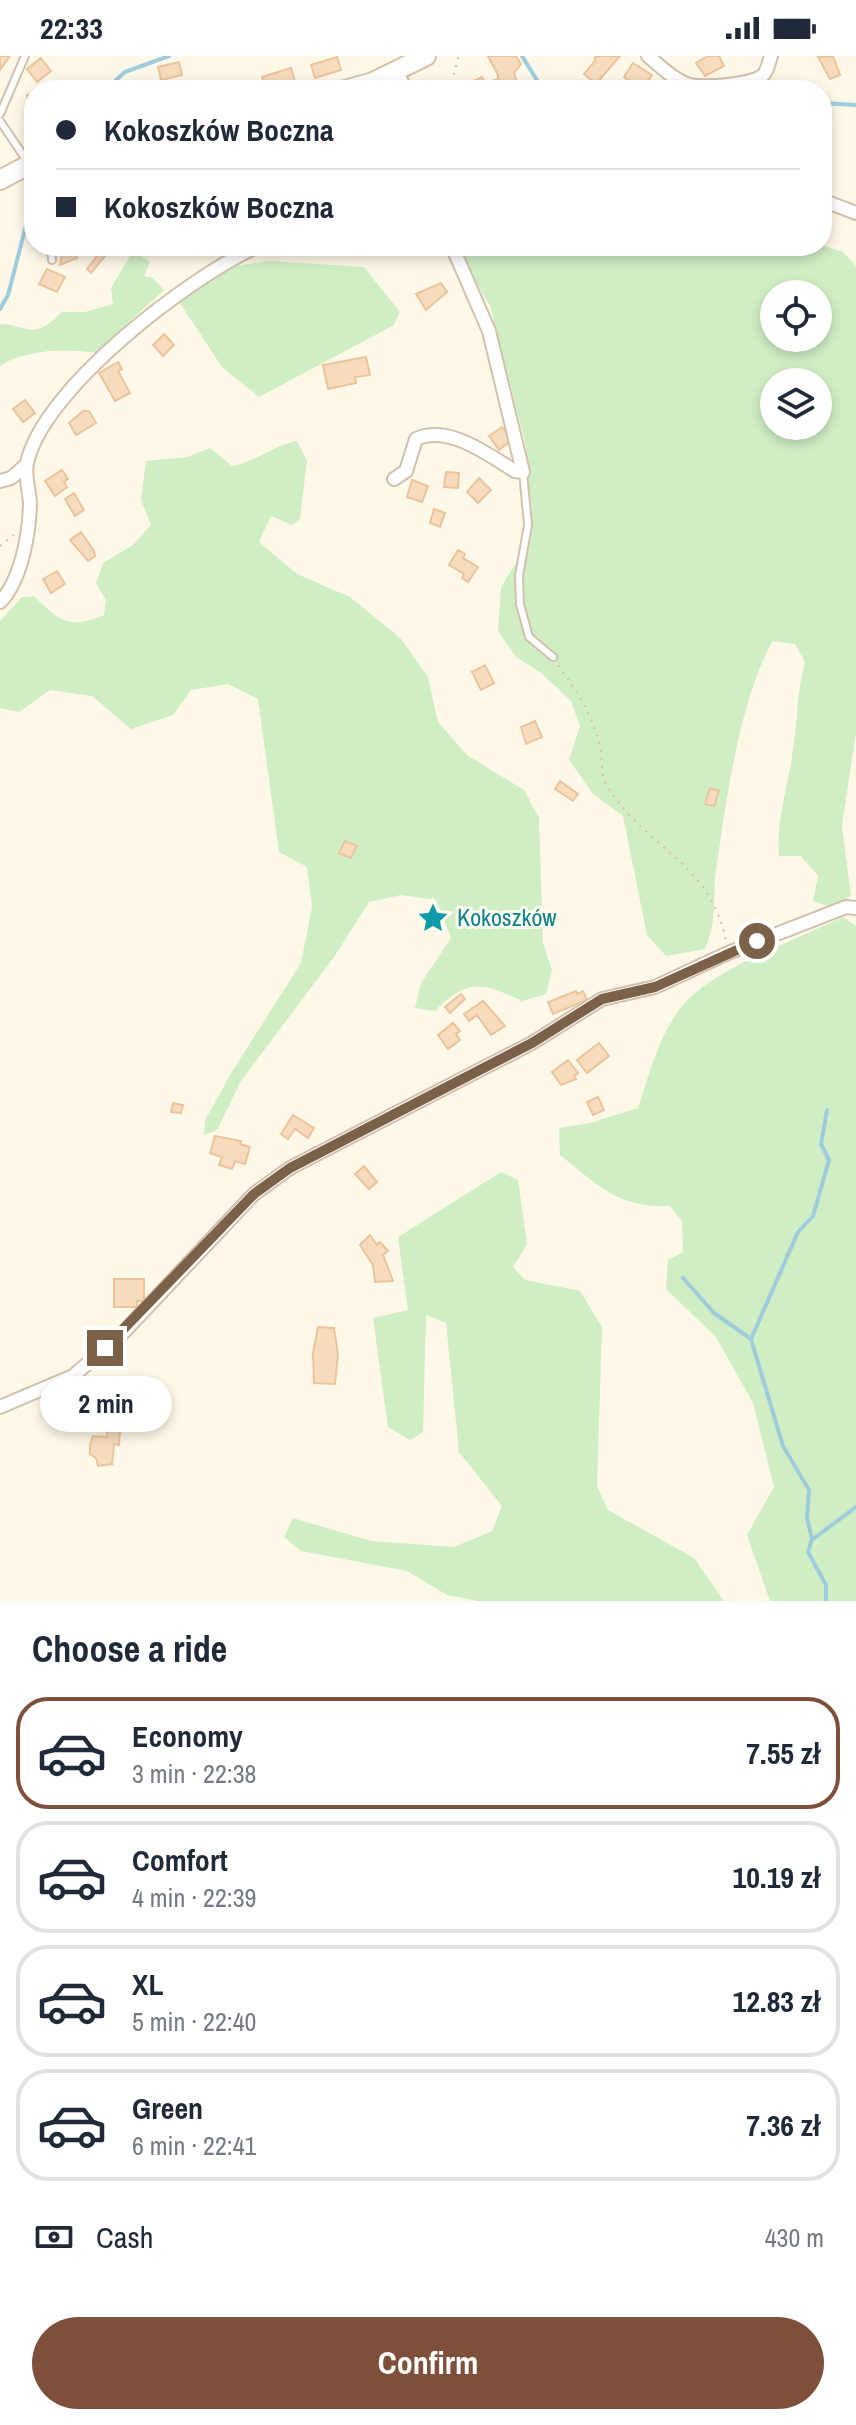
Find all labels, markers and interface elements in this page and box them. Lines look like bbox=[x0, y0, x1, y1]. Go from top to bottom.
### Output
text: 22:33 bbox=[40, 8, 103, 48]
text: Kokoszków Boczna bbox=[104, 110, 334, 150]
text: Kokoszków Boczna bbox=[104, 187, 334, 227]
map controls bbox=[760, 280, 832, 440]
button: locate bbox=[760, 280, 832, 352]
button: layers bbox=[760, 368, 832, 440]
place icon: Kokoszków bbox=[416, 901, 450, 935]
place label: Kokoszków bbox=[457, 901, 557, 933]
route start bbox=[739, 923, 775, 959]
route end bbox=[87, 1330, 123, 1366]
callout: 2 min bbox=[39, 1376, 171, 1432]
text: 2 min bbox=[78, 1386, 134, 1421]
text: Choose a ride bbox=[32, 1625, 227, 1673]
text: Economy bbox=[132, 1716, 243, 1756]
icon: car bbox=[36, 1717, 108, 1789]
text: 7.55 zł bbox=[746, 1733, 820, 1773]
text: 3 min · 22:38 bbox=[132, 1756, 256, 1791]
text: Comfort bbox=[132, 1840, 228, 1880]
icon: car bbox=[36, 1841, 108, 1913]
text: 10.19 zł bbox=[732, 1857, 820, 1897]
text: 4 min · 22:39 bbox=[132, 1880, 256, 1915]
text: XL bbox=[132, 1964, 163, 2004]
icon: car bbox=[36, 1965, 108, 2037]
text: 12.83 zł bbox=[732, 1981, 820, 2021]
text: 5 min · 22:40 bbox=[132, 2004, 256, 2039]
text: Green bbox=[132, 2088, 203, 2128]
icon: car bbox=[36, 2089, 108, 2161]
text: 7.36 zł bbox=[746, 2105, 820, 2145]
text: 6 min · 22:41 bbox=[132, 2128, 256, 2163]
icon: cash bbox=[32, 2215, 76, 2259]
text: Cash bbox=[96, 2217, 153, 2257]
text: 430 m bbox=[765, 2220, 824, 2255]
button: Confirm bbox=[32, 2317, 824, 2409]

